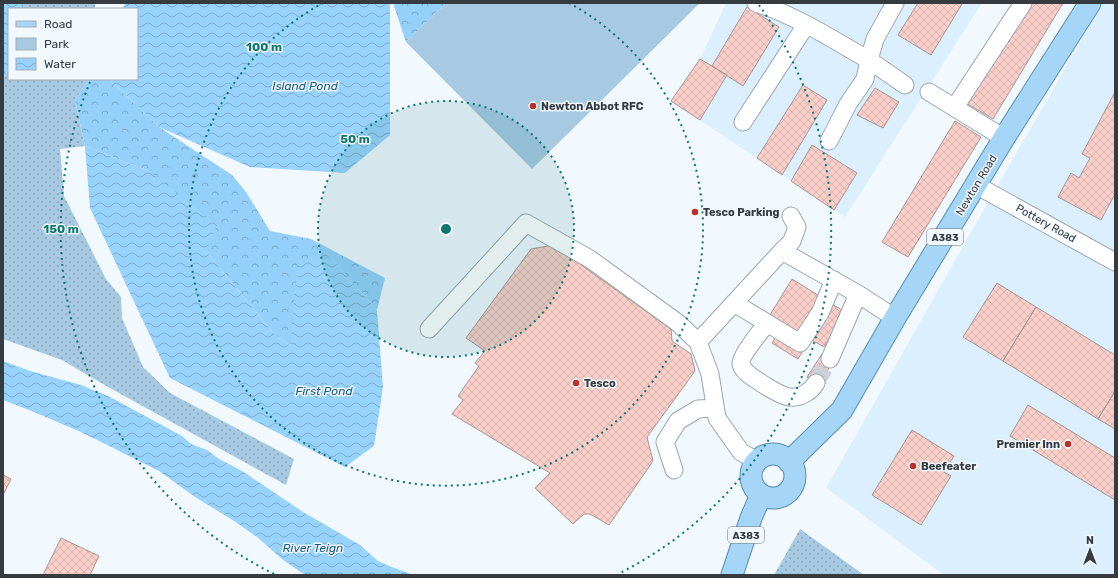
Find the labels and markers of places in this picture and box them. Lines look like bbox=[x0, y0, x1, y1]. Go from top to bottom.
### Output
place label: Newton Abbot RFC bbox=[541, 100, 644, 113]
marker: Newton Abbot RFC bbox=[528, 101, 538, 111]
place label: Tesco Parking bbox=[703, 206, 780, 219]
marker: Tesco Parking bbox=[690, 207, 700, 217]
centre of rings bbox=[439, 222, 453, 236]
place label: Tesco bbox=[584, 377, 616, 390]
marker: Tesco bbox=[571, 378, 581, 388]
place label: Premier Inn bbox=[996, 438, 1060, 451]
marker: Premier Inn bbox=[1063, 439, 1073, 449]
place label: Beefeater bbox=[921, 460, 976, 473]
marker: Beefeater bbox=[908, 461, 918, 471]

